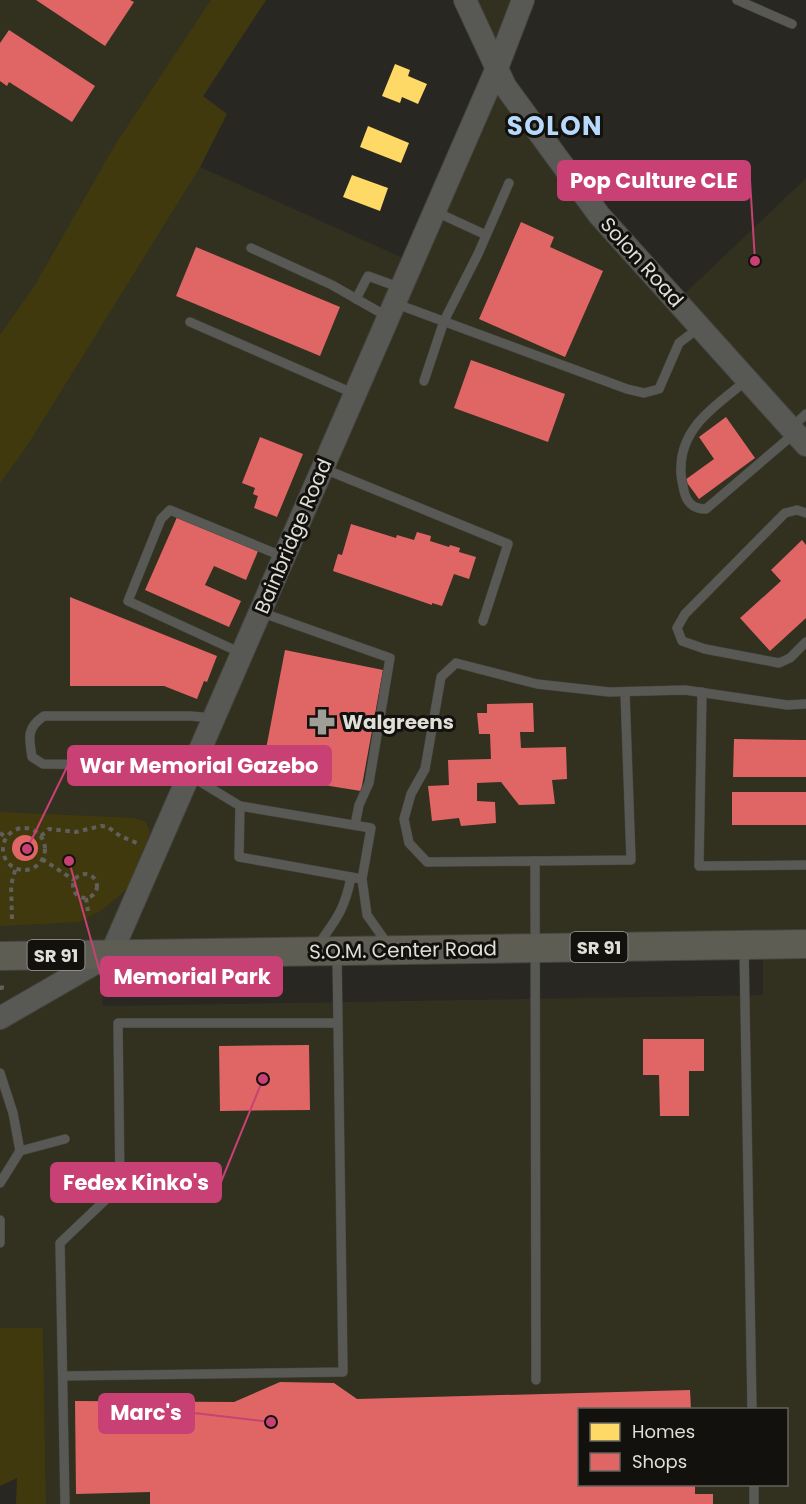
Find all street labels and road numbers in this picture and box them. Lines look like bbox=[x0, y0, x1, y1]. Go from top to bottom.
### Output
street label: Solon Road bbox=[594, 211, 690, 313]
street label: Bainbridge Road bbox=[248, 454, 338, 618]
road number: SR 91 bbox=[570, 932, 628, 962]
street label: S.O.M. Center Road bbox=[309, 934, 497, 966]
road number: SR 91 bbox=[28, 940, 84, 970]

